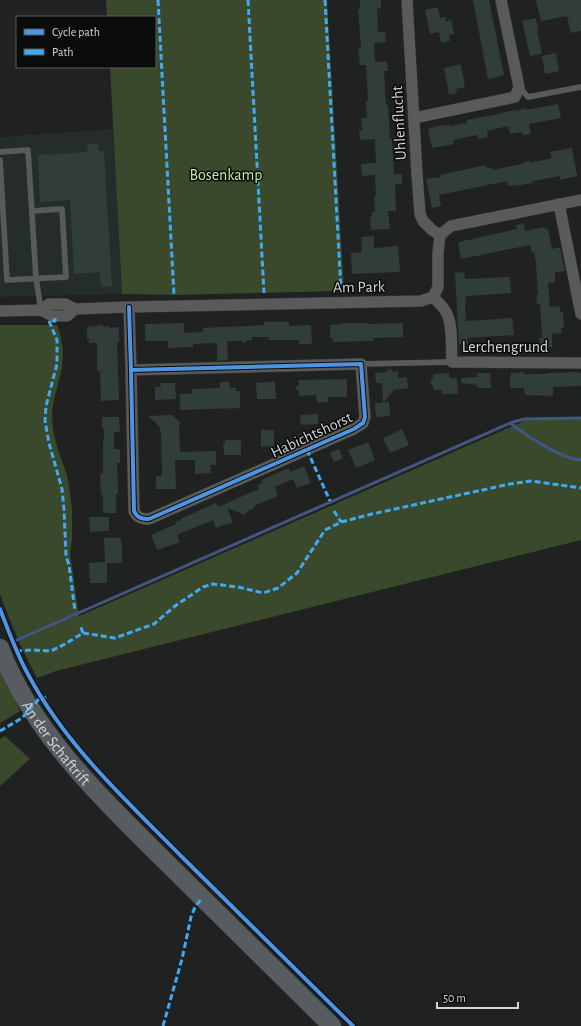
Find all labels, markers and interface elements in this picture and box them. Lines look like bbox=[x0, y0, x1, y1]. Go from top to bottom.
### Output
legend bbox=[16, 16, 156, 68]
text: Cycle path bbox=[52, 26, 100, 39]
text: Path bbox=[52, 46, 74, 58]
street label: Uhlenflucht bbox=[389, 85, 409, 161]
park label: Bosenkamp bbox=[190, 167, 263, 183]
street label: Am Park bbox=[333, 279, 386, 295]
street label: Lerchengrund bbox=[462, 339, 548, 355]
street label: Habichtshorst bbox=[268, 409, 355, 461]
street label: An der Schaftrift bbox=[19, 698, 93, 789]
scale bar bbox=[437, 984, 518, 1010]
text: 50 m bbox=[443, 992, 466, 1004]

